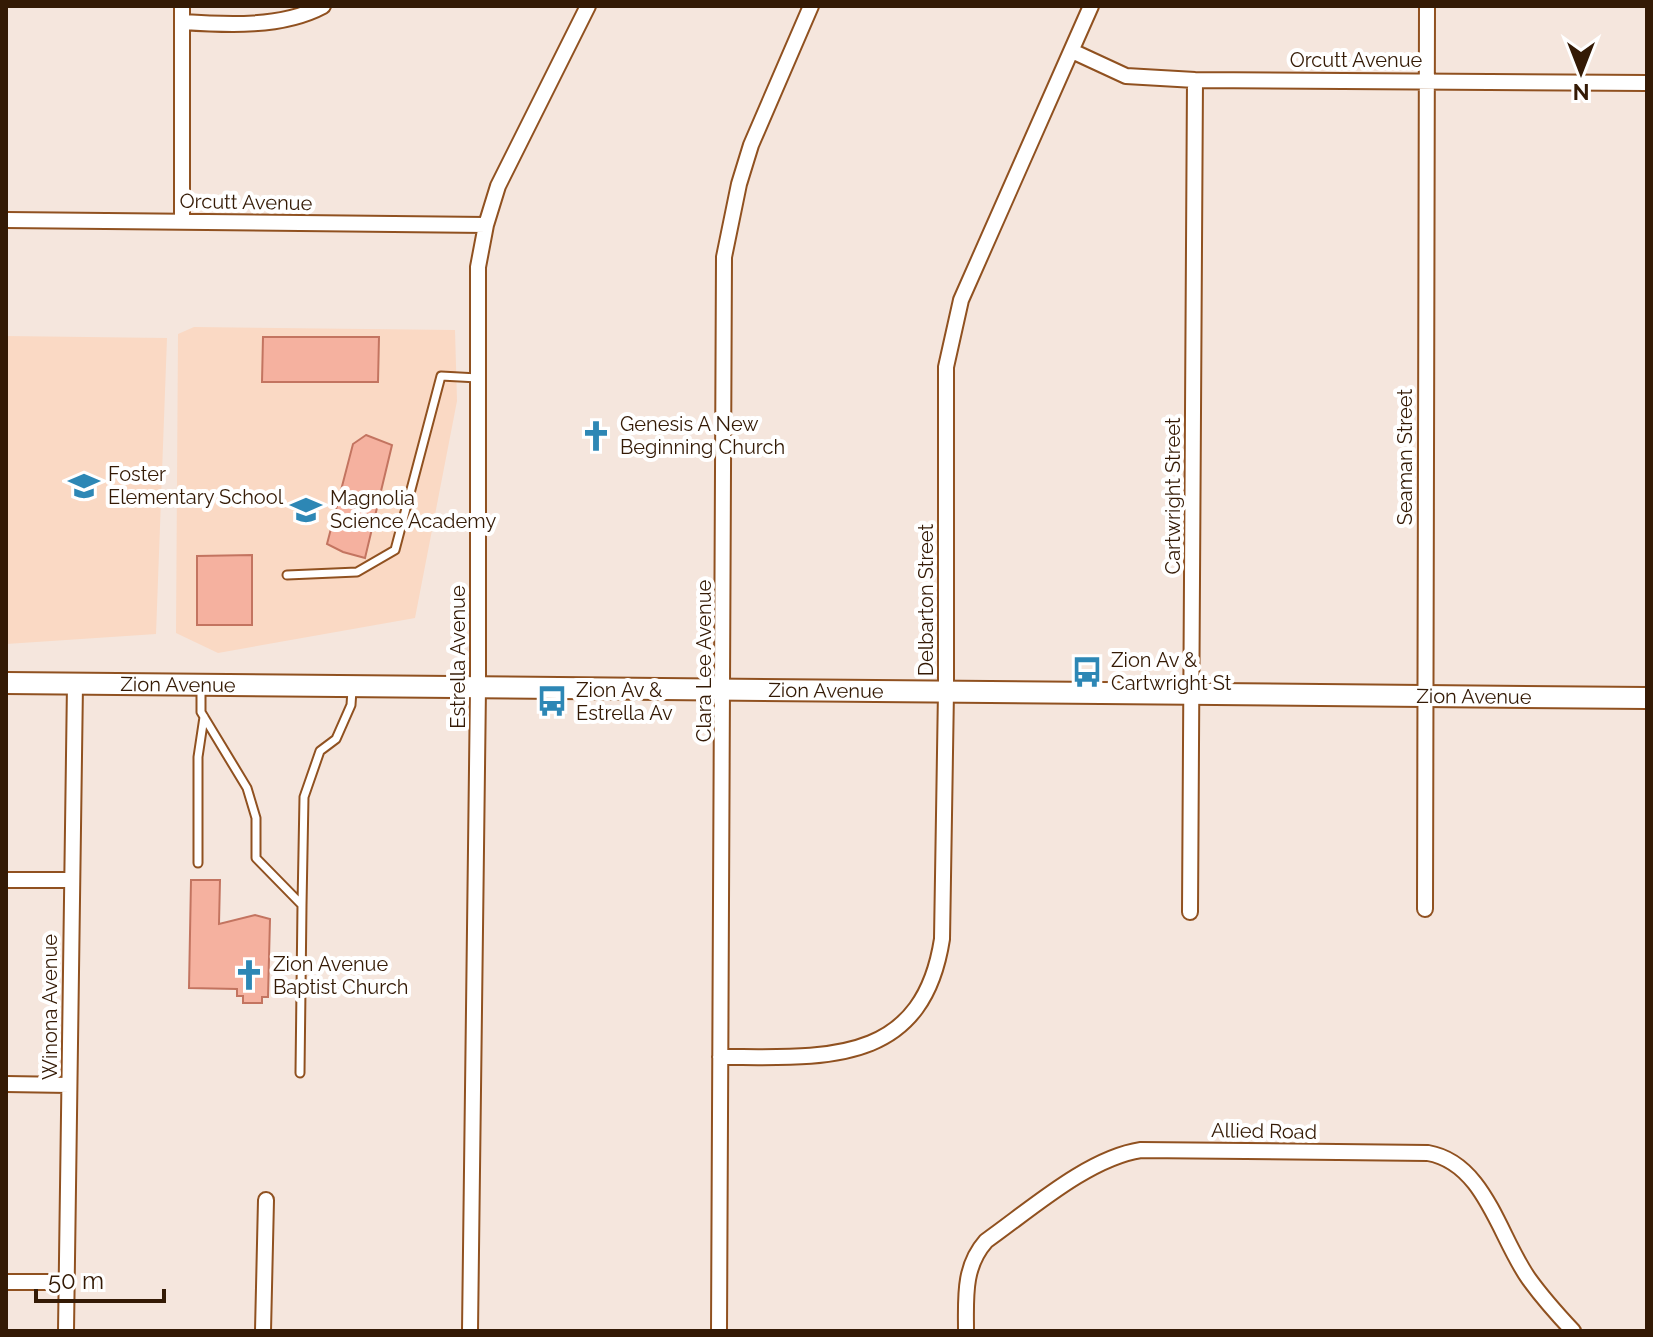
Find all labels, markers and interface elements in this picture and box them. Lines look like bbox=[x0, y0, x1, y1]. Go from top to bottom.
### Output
north arrow bbox=[1541, 32, 1621, 112]
street label: Orcutt Avenue bbox=[1290, 48, 1423, 72]
text: N bbox=[1573, 79, 1589, 105]
street label: Orcutt Avenue bbox=[180, 189, 313, 215]
street label: Seaman Street bbox=[1393, 389, 1417, 525]
place label: Genesis A New Beginning Church bbox=[620, 412, 785, 459]
street label: Cartwright Street bbox=[1161, 417, 1185, 575]
church icon: Genesis A New Beginning Church bbox=[579, 419, 613, 453]
place label: Foster Elementary School bbox=[108, 462, 284, 509]
school or university icon: Foster Elementary School bbox=[67, 469, 101, 503]
place label: Magnolia Science Academy bbox=[330, 486, 496, 533]
school or university icon: Magnolia Science Academy bbox=[289, 493, 323, 527]
street label: Delbarton Street bbox=[914, 524, 938, 676]
street label: Clara Lee Avenue bbox=[692, 579, 716, 742]
street label: Estrella Avenue bbox=[446, 585, 470, 729]
place label: Zion Av & Cartwright St bbox=[1111, 648, 1232, 695]
bus stop icon: Zion Av & Cartwright St bbox=[1070, 655, 1104, 689]
street label: Zion Avenue bbox=[120, 672, 236, 697]
place label: Zion Av & Estrella Av bbox=[576, 678, 673, 725]
street label: Zion Avenue bbox=[768, 678, 884, 703]
bus stop icon: Zion Av & Estrella Av bbox=[535, 684, 569, 718]
street label: Zion Avenue bbox=[1416, 684, 1532, 709]
street label: Winona Avenue bbox=[38, 934, 62, 1080]
place label: Zion Avenue Baptist Church bbox=[273, 952, 409, 999]
church icon: Zion Avenue Baptist Church bbox=[232, 958, 266, 992]
street label: Allied Road bbox=[1211, 1118, 1317, 1144]
scale bar bbox=[36, 1253, 164, 1303]
text: 50 m bbox=[48, 1266, 104, 1295]

